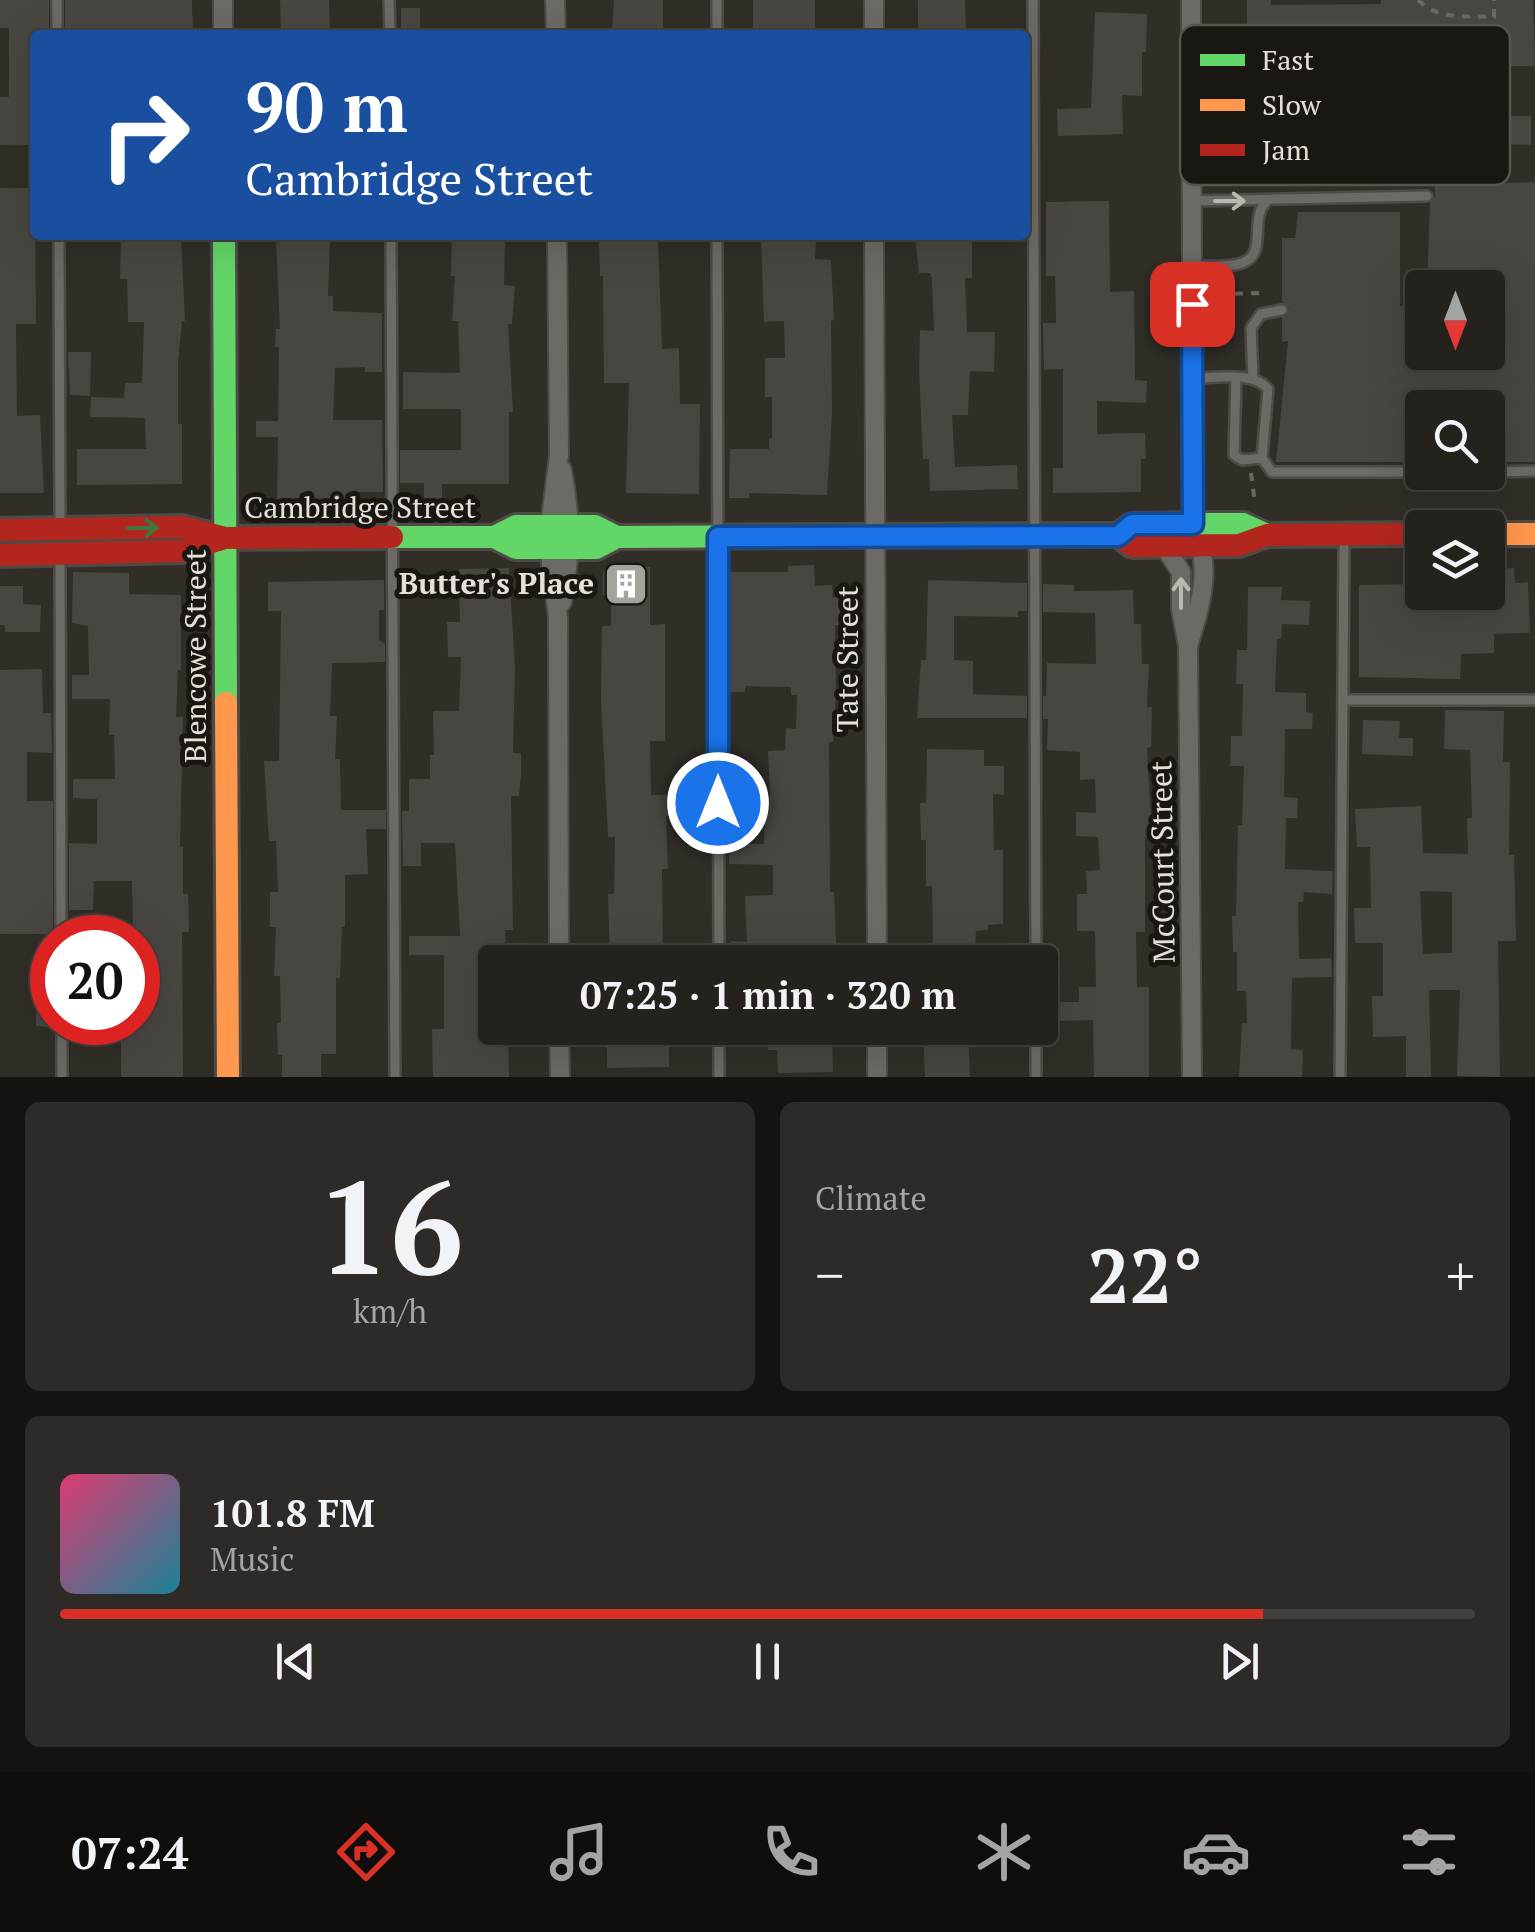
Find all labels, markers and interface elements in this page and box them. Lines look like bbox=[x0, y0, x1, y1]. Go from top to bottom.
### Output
legend bbox=[1180, 25, 1510, 185]
text: Fast bbox=[1262, 41, 1314, 78]
text: 90 m bbox=[245, 59, 408, 152]
icon: right bbox=[80, 70, 210, 200]
text: Slow bbox=[1262, 86, 1322, 123]
text: Jam bbox=[1262, 131, 1310, 168]
text: Cambridge Street bbox=[245, 148, 593, 208]
one-way arrow bbox=[1212, 192, 1245, 210]
pin bbox=[1150, 262, 1235, 347]
north arrow bbox=[1405, 270, 1505, 370]
map controls bbox=[1405, 270, 1505, 610]
icon: arrive bbox=[1165, 277, 1220, 332]
button: search bbox=[1405, 390, 1505, 490]
street label: Cambridge Street bbox=[244, 487, 476, 527]
button: layers bbox=[1405, 510, 1505, 610]
one-way arrow bbox=[127, 518, 159, 537]
street label: Blencowe Street bbox=[175, 549, 215, 763]
building icon: Butter's Place bbox=[603, 561, 649, 607]
place label: Butter's Place bbox=[399, 563, 594, 603]
one-way arrow bbox=[1172, 578, 1190, 610]
street label: Tate Street bbox=[827, 586, 867, 732]
position arrow bbox=[666, 751, 770, 855]
street label: McCourt Street bbox=[1140, 760, 1184, 964]
speed limit sign: 20 bbox=[30, 915, 160, 1045]
text: 07:25 · 1 min · 320 m bbox=[580, 970, 956, 1020]
text: 16 bbox=[317, 1139, 463, 1311]
text: Climate bbox=[815, 1177, 927, 1219]
text: 22° bbox=[1087, 1225, 1203, 1324]
text: − bbox=[815, 1238, 844, 1311]
text: + bbox=[1446, 1238, 1475, 1311]
text: km/h bbox=[353, 1290, 427, 1332]
text: 101.8 FM bbox=[210, 1488, 375, 1538]
text: Music bbox=[210, 1538, 295, 1580]
icon: previous bbox=[268, 1634, 323, 1689]
icon: pause bbox=[740, 1634, 795, 1689]
icon: next bbox=[1212, 1634, 1267, 1689]
icon: directions bbox=[331, 1817, 401, 1887]
icon: music bbox=[544, 1817, 614, 1887]
icon: phone bbox=[756, 1817, 826, 1887]
icon: climate bbox=[969, 1817, 1039, 1887]
icon: car bbox=[1181, 1817, 1251, 1887]
icon: filters bbox=[1394, 1817, 1464, 1887]
text: 07:24 bbox=[71, 1822, 188, 1882]

